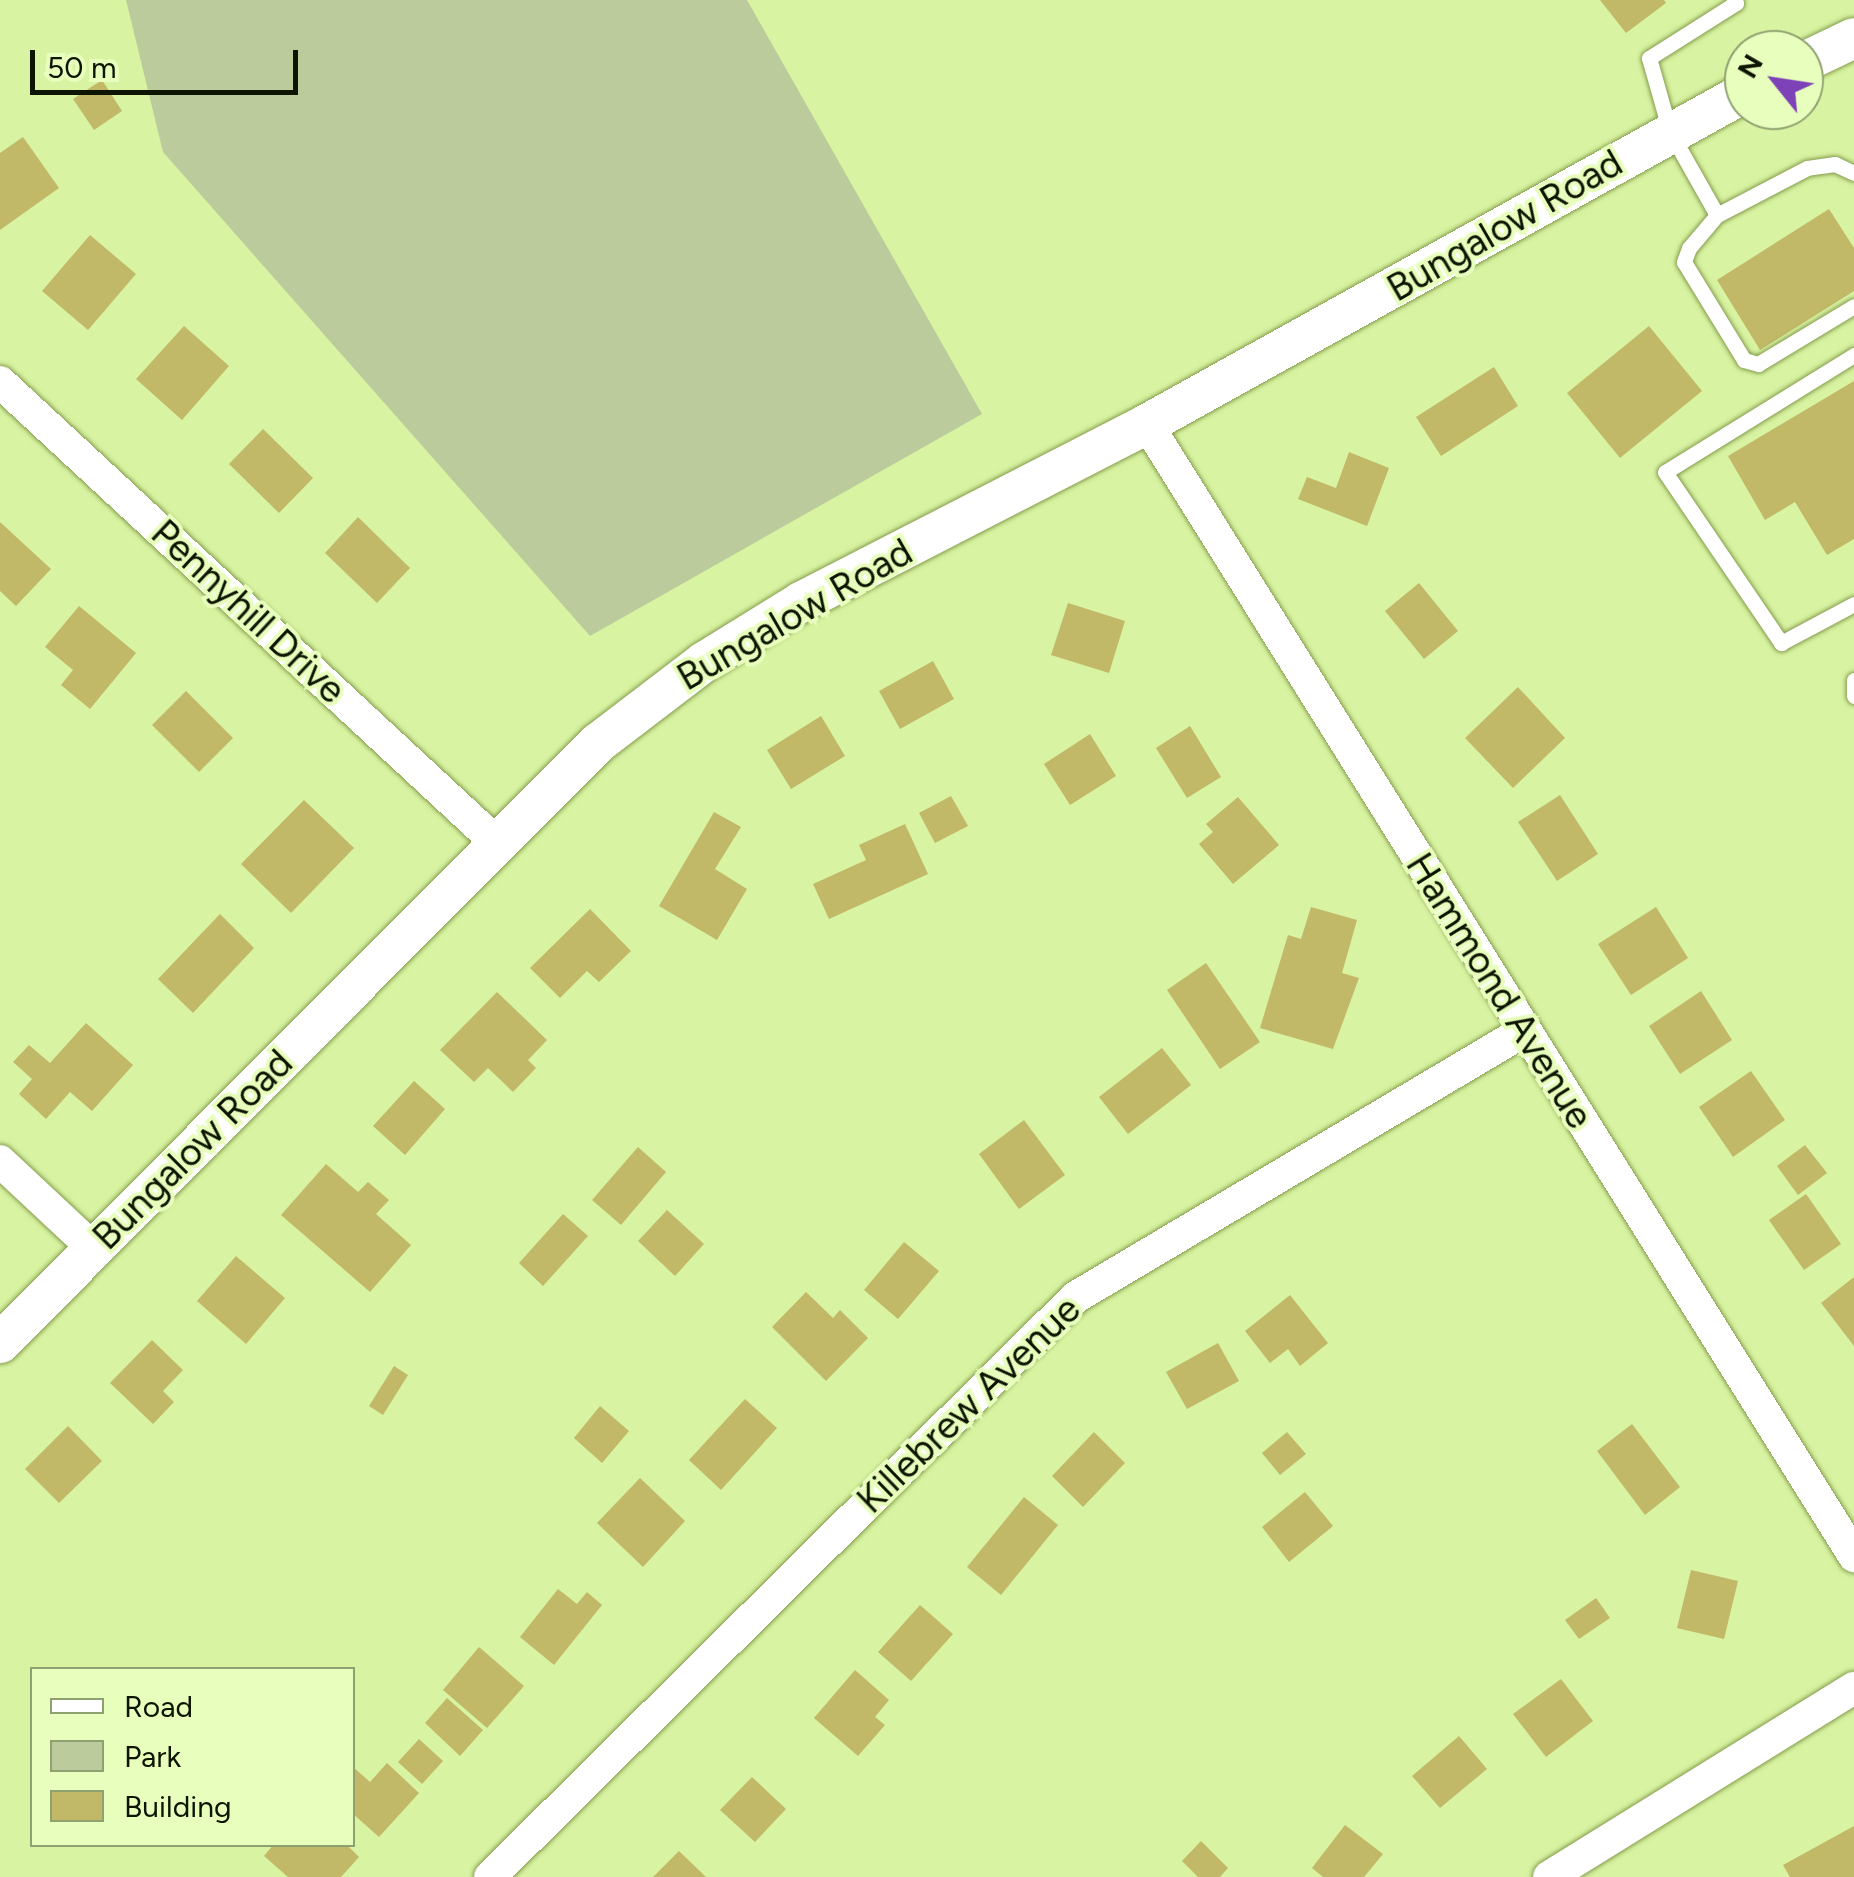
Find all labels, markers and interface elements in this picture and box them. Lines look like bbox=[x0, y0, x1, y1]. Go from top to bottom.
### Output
scale bar bbox=[35, 30, 302, 92]
north arrow bbox=[1724, 30, 1824, 130]
text: N bbox=[1730, 48, 1770, 84]
text: 50 m bbox=[47, 49, 116, 86]
street label: Bungalow Road bbox=[1379, 140, 1631, 312]
street label: Pennyhill Drive bbox=[142, 511, 354, 713]
street label: Bungalow Road bbox=[669, 529, 921, 701]
street label: Hammond Avenue bbox=[1396, 845, 1602, 1137]
street label: Bungalow Road bbox=[84, 1041, 302, 1259]
street label: Killebrew Avenue bbox=[848, 1287, 1090, 1523]
legend bbox=[30, 1667, 355, 1847]
text: Road bbox=[124, 1688, 193, 1725]
text: Park bbox=[124, 1738, 181, 1775]
text: Building bbox=[124, 1788, 232, 1825]

